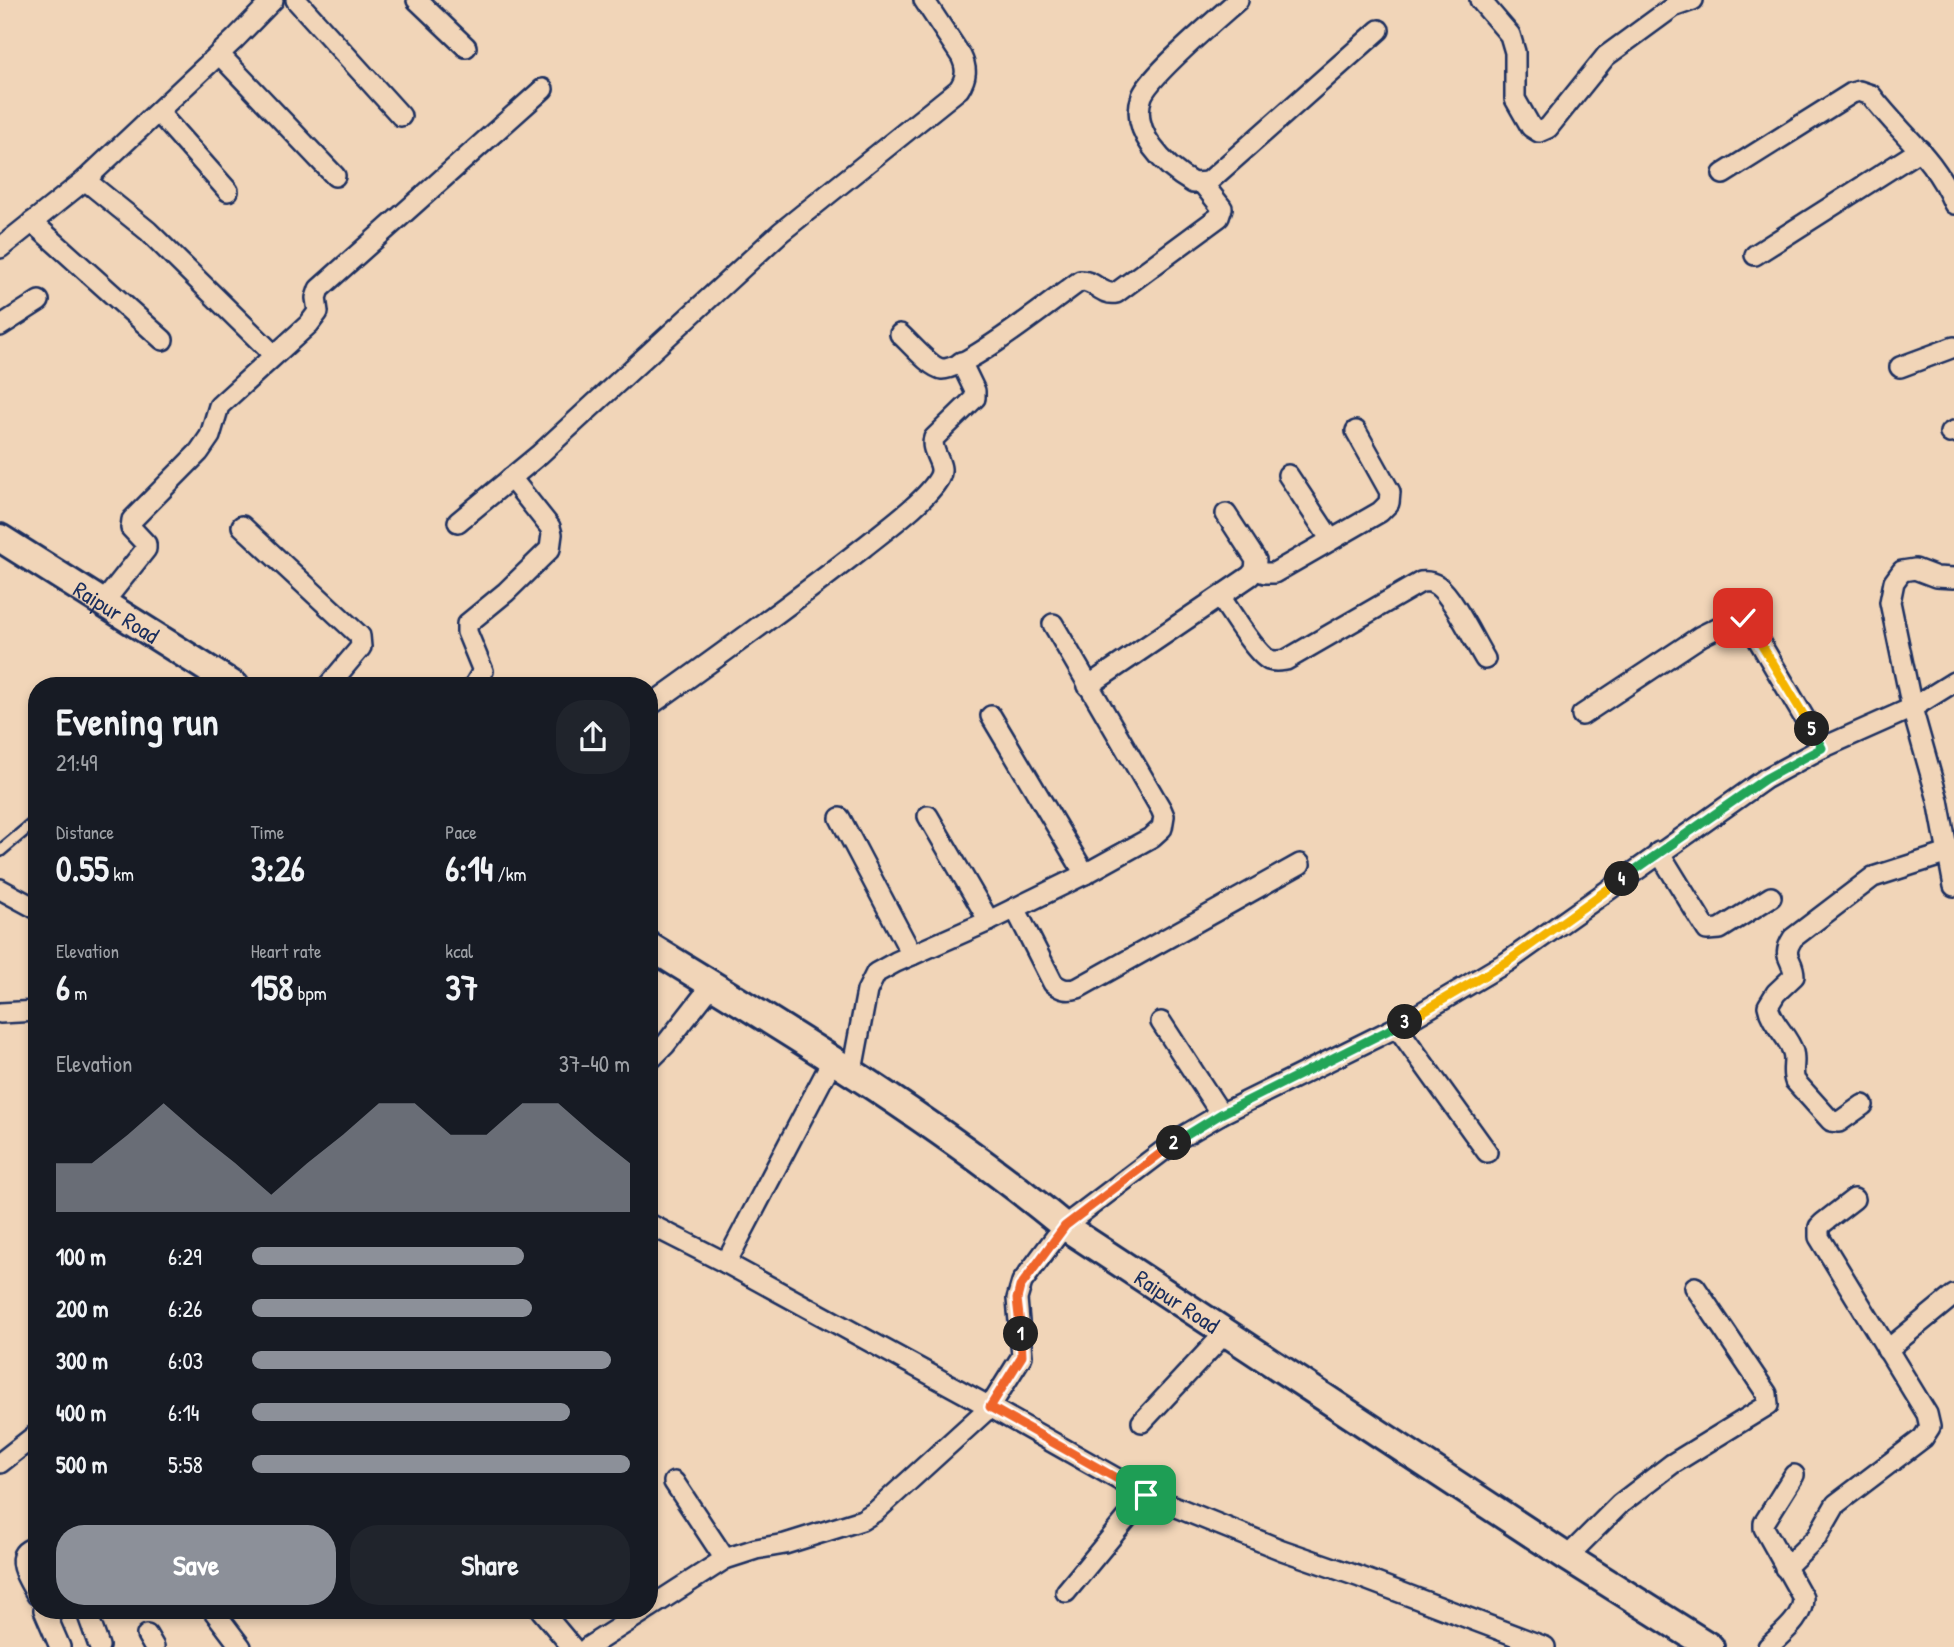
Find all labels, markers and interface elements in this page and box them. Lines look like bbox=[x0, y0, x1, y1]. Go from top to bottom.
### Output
street label: Raipur Road bbox=[68, 573, 165, 650]
pin bbox=[1713, 588, 1773, 648]
icon: check bbox=[1724, 599, 1762, 637]
text: Evening run bbox=[56, 695, 219, 747]
button: share bbox=[556, 700, 630, 774]
pin: 5 bbox=[1794, 712, 1829, 746]
text: 5 bbox=[1807, 715, 1816, 741]
text: 21:49 bbox=[56, 747, 98, 778]
text: Distance bbox=[56, 819, 114, 845]
text: Time bbox=[251, 819, 284, 845]
text: Pace bbox=[445, 819, 477, 845]
text: 0.55 bbox=[56, 845, 109, 892]
text: 3:26 bbox=[251, 845, 305, 892]
text: 6:14 bbox=[445, 845, 493, 892]
text: km bbox=[109, 861, 134, 887]
text: /km bbox=[493, 861, 526, 887]
pin: 4 bbox=[1604, 862, 1640, 896]
text: 4 bbox=[1618, 865, 1625, 891]
text: Elevation bbox=[56, 938, 119, 964]
text: Heart rate bbox=[251, 938, 322, 964]
text: kcal bbox=[445, 938, 473, 964]
text: 6 bbox=[56, 964, 70, 1011]
text: 158 bbox=[251, 964, 293, 1011]
text: 37 bbox=[445, 964, 478, 1011]
text: m bbox=[70, 980, 87, 1006]
text: bpm bbox=[293, 980, 327, 1006]
pin: 3 bbox=[1388, 1004, 1422, 1040]
text: 3 bbox=[1400, 1008, 1409, 1034]
text: Elevation bbox=[56, 1048, 132, 1079]
text: 37–40 m bbox=[559, 1048, 630, 1079]
pin: 2 bbox=[1156, 1126, 1192, 1160]
text: 2 bbox=[1169, 1129, 1178, 1155]
text: 100 m bbox=[56, 1241, 106, 1272]
text: 6:29 bbox=[168, 1241, 202, 1272]
street label: Raipur Road bbox=[1129, 1261, 1226, 1340]
text: 200 m bbox=[56, 1293, 108, 1324]
text: 6:26 bbox=[168, 1293, 202, 1324]
pin: 1 bbox=[1004, 1316, 1038, 1352]
text: 1 bbox=[1017, 1320, 1024, 1346]
text: 300 m bbox=[56, 1345, 108, 1376]
text: 6:03 bbox=[168, 1345, 203, 1376]
text: 400 m bbox=[56, 1397, 106, 1428]
text: 6:14 bbox=[168, 1397, 200, 1428]
text: 500 m bbox=[56, 1449, 107, 1480]
text: 5:58 bbox=[168, 1449, 203, 1480]
pin bbox=[1116, 1465, 1176, 1525]
icon: arrive bbox=[1127, 1476, 1165, 1514]
button: Save bbox=[56, 1525, 336, 1605]
button: Share bbox=[350, 1525, 630, 1605]

